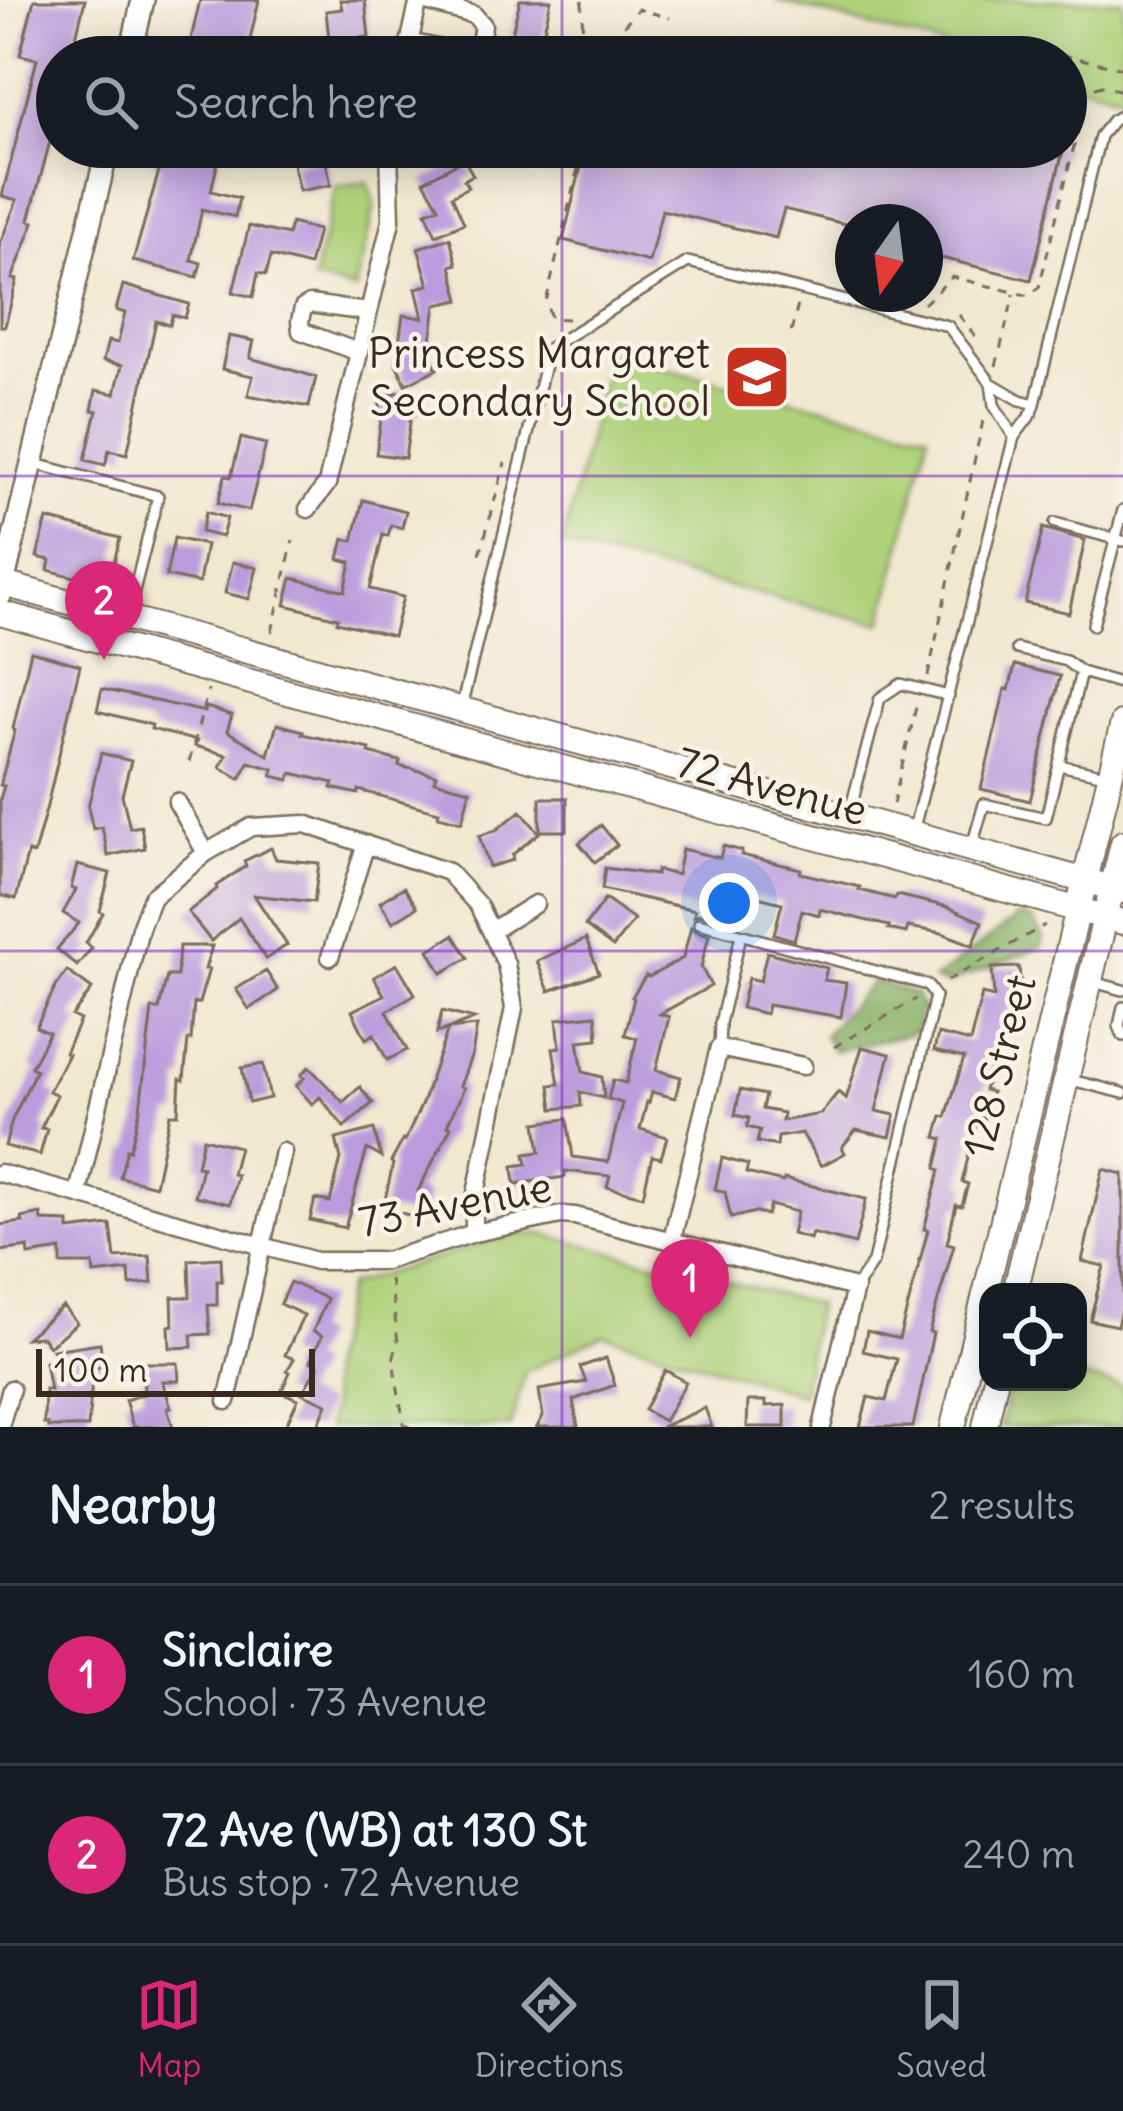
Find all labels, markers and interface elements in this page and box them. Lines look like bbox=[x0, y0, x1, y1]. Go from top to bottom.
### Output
search box bbox=[36, 36, 1087, 168]
icon: search bbox=[78, 69, 144, 135]
text: Search here bbox=[174, 74, 418, 130]
north arrow bbox=[835, 204, 943, 312]
place label: Princess Margaret Secondary School bbox=[368, 327, 710, 427]
school or university icon: Princess Margaret Secondary School bbox=[722, 342, 792, 412]
pin: 2 bbox=[65, 561, 143, 660]
street label: 72 Avenue bbox=[671, 736, 873, 836]
your location bbox=[699, 873, 759, 933]
street label: 128 Street bbox=[951, 969, 1047, 1163]
street label: 73 Avenue bbox=[354, 1160, 556, 1248]
pin: 1 bbox=[651, 1239, 729, 1338]
map controls bbox=[979, 1283, 1087, 1391]
button: locate bbox=[979, 1283, 1087, 1391]
scale bar bbox=[36, 1343, 315, 1396]
text: 100 m bbox=[54, 1349, 147, 1391]
text: Nearby bbox=[48, 1473, 217, 1537]
text: 2 results bbox=[928, 1481, 1075, 1530]
text: Sinclaire bbox=[162, 1622, 333, 1678]
text: 1 bbox=[79, 1650, 95, 1699]
text: 160 m bbox=[968, 1650, 1075, 1699]
text: School · 73 Avenue bbox=[162, 1678, 487, 1727]
text: 72 Ave (WB) at 130 St bbox=[162, 1802, 587, 1858]
text: 2 bbox=[76, 1830, 98, 1879]
text: 240 m bbox=[963, 1830, 1075, 1879]
text: Bus stop · 72 Avenue bbox=[162, 1858, 520, 1907]
tab: Map bbox=[136, 1972, 202, 2086]
tab: Directions bbox=[475, 1972, 624, 2086]
tab: Saved bbox=[896, 1972, 987, 2086]

